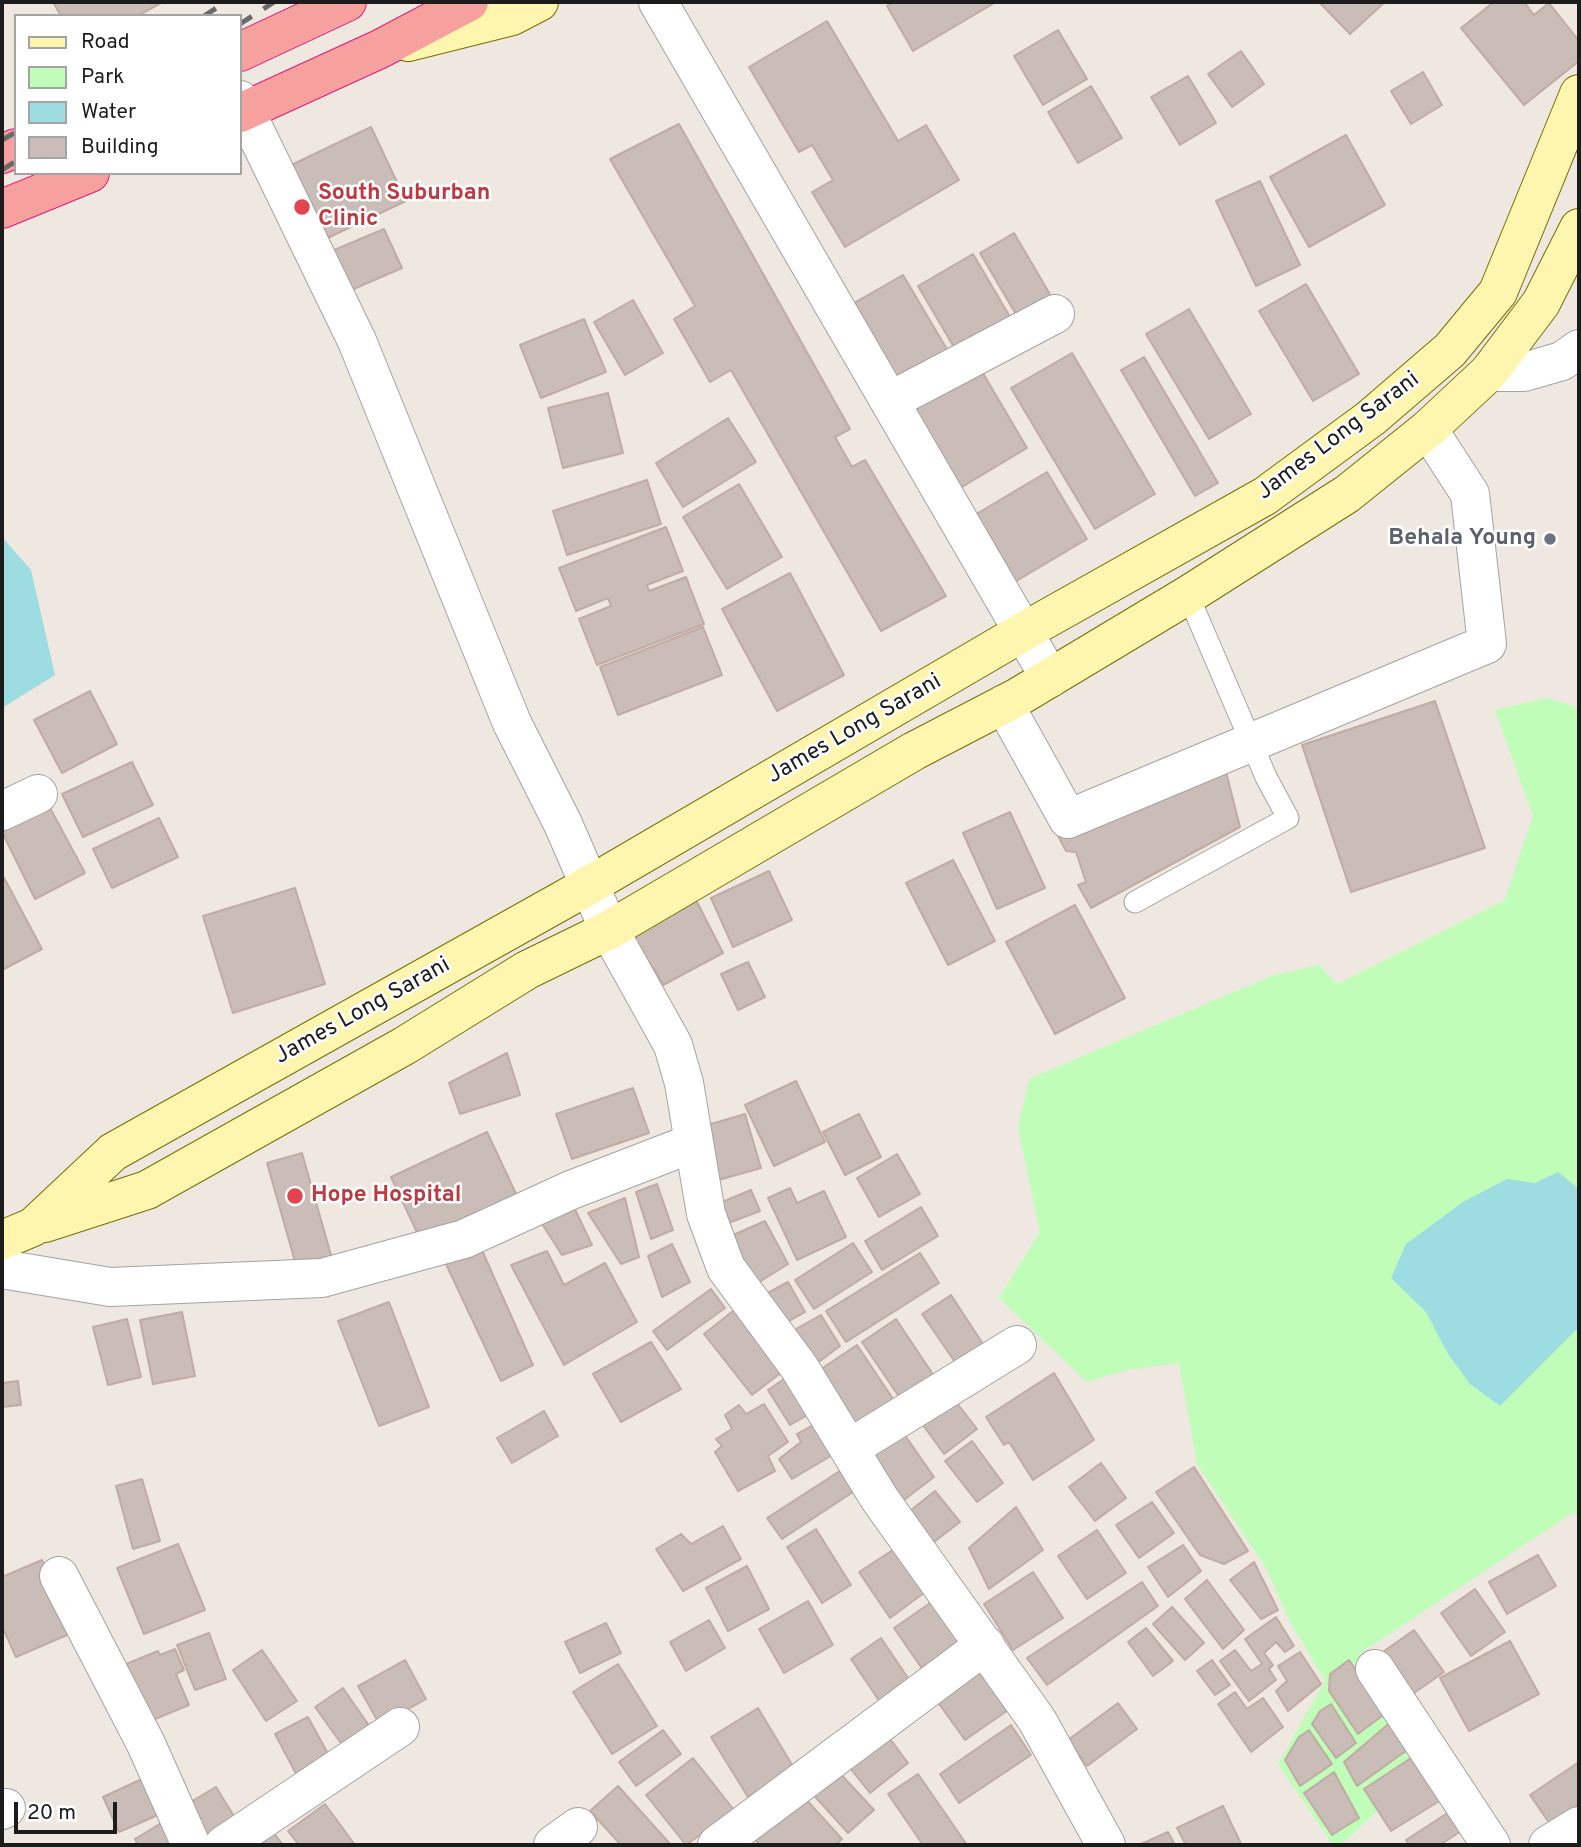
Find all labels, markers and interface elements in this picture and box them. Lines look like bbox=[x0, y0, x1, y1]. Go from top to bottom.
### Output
legend bbox=[14, 14, 242, 175]
text: Road bbox=[81, 29, 130, 56]
text: Park bbox=[81, 64, 124, 91]
text: Water bbox=[81, 99, 136, 126]
text: Building bbox=[81, 134, 159, 161]
place label: South Suburban Clinic bbox=[318, 180, 490, 234]
marker: South Suburban Clinic bbox=[292, 197, 312, 217]
street label: James Long Sarani bbox=[1252, 367, 1426, 507]
place label: Behala Young bbox=[1388, 525, 1536, 553]
marker: Behala Young bbox=[1542, 531, 1558, 547]
street label: James Long Sarani bbox=[763, 669, 947, 791]
street label: James Long Sarani bbox=[271, 952, 455, 1072]
place label: Hope Hospital bbox=[311, 1182, 461, 1210]
marker: Hope Hospital bbox=[285, 1186, 305, 1206]
scale bar bbox=[18, 1787, 121, 1831]
text: 20 m bbox=[27, 1800, 76, 1827]

